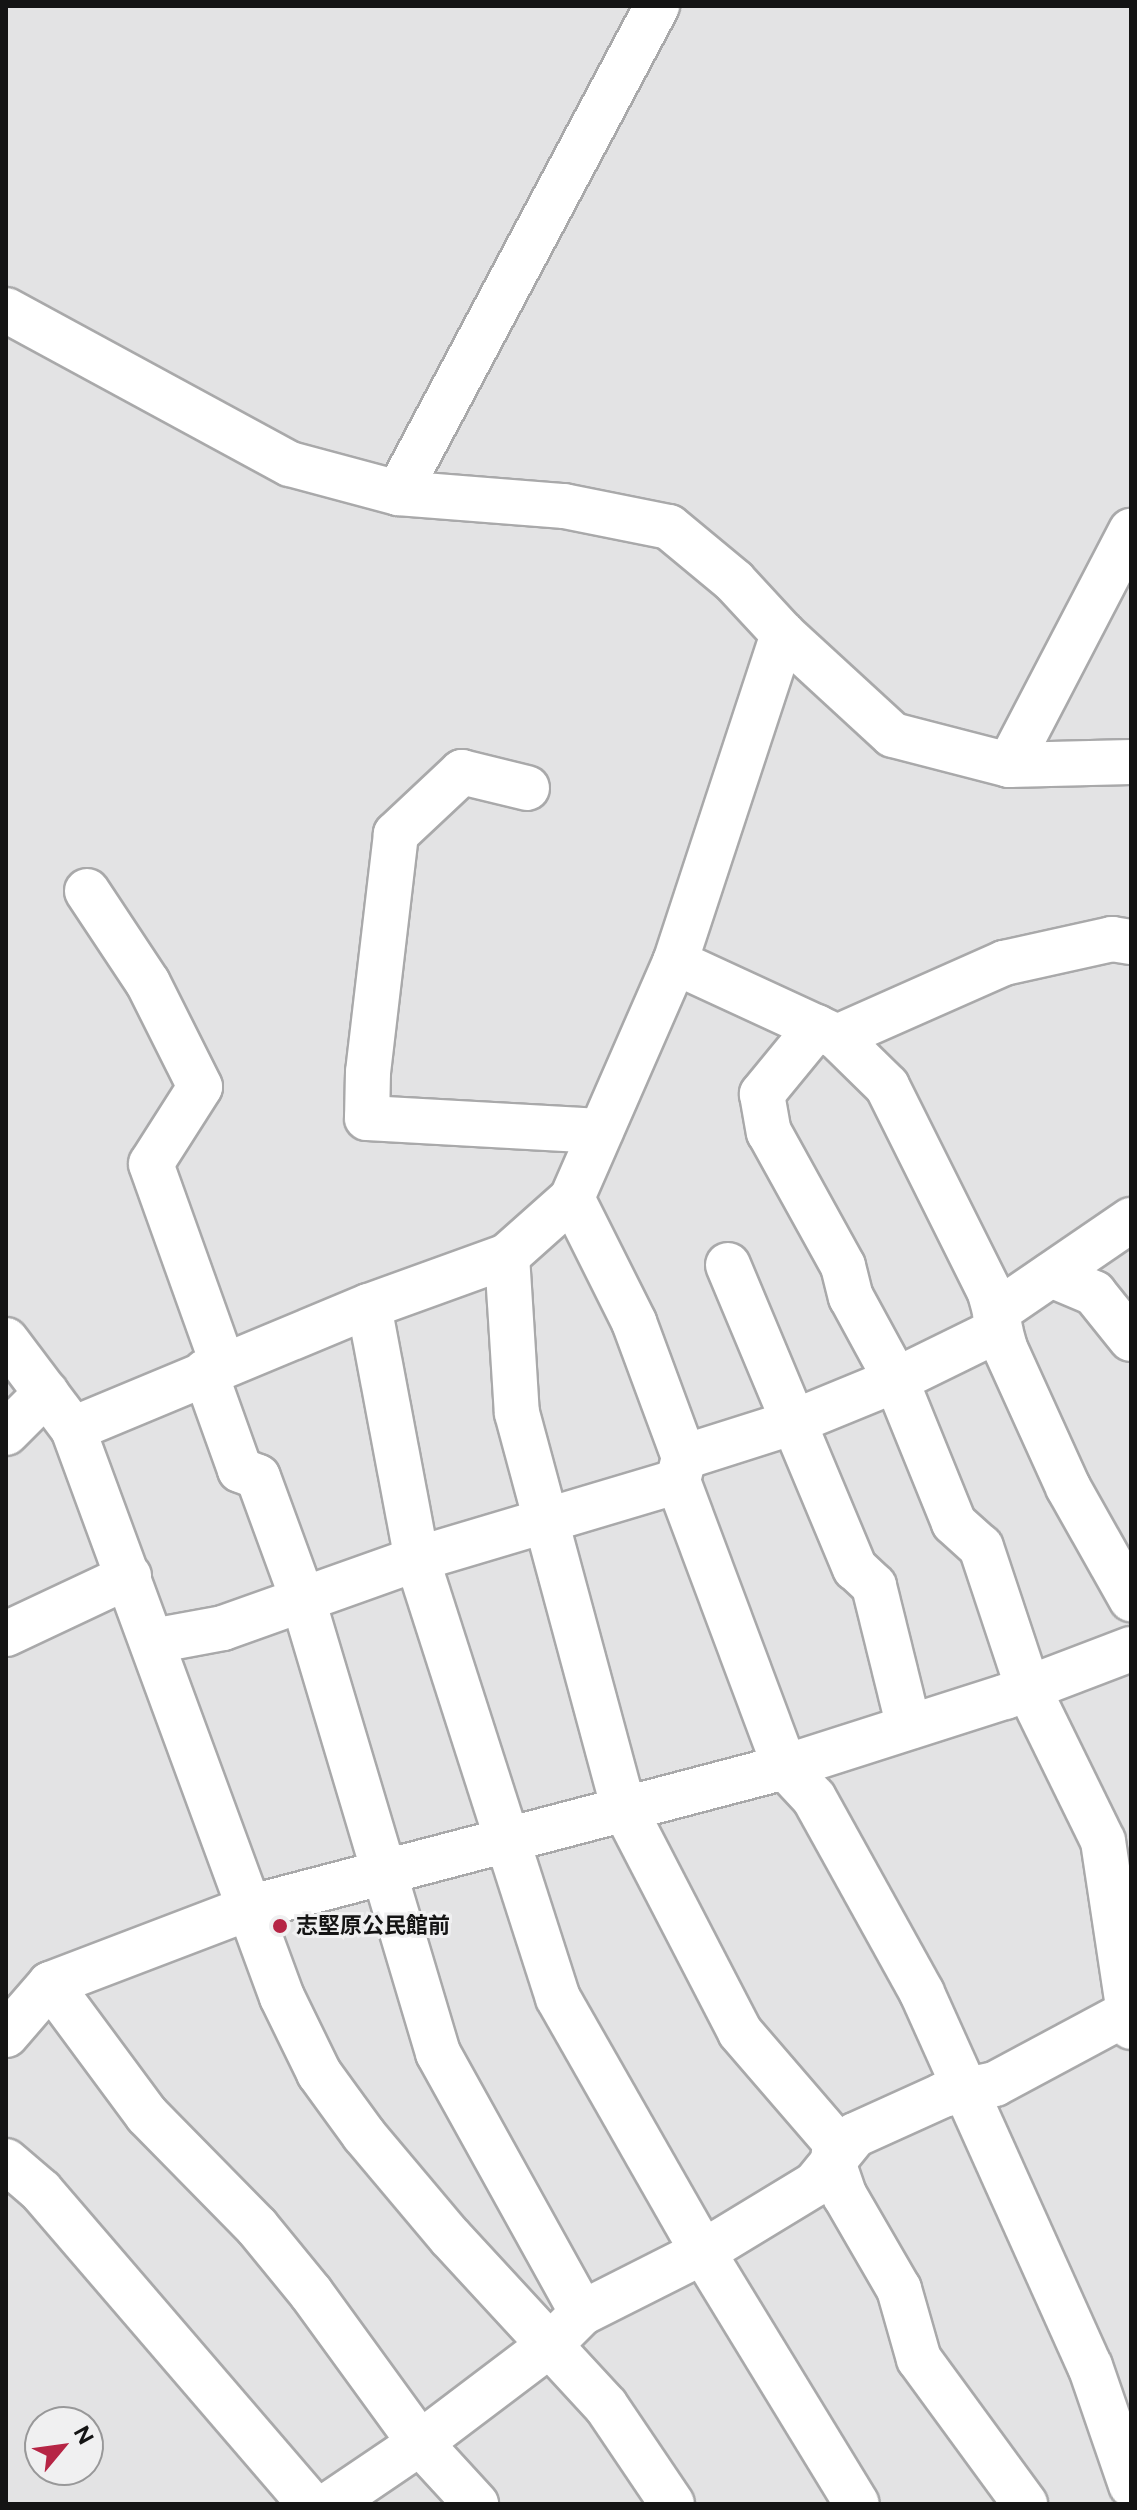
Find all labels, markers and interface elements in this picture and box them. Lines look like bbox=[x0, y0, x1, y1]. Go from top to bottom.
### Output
place label: 志堅原公民館前 bbox=[296, 1913, 450, 1939]
marker: 志堅原公民館前 bbox=[271, 1917, 289, 1935]
north arrow bbox=[24, 2406, 104, 2486]
text: N bbox=[68, 2421, 100, 2449]

